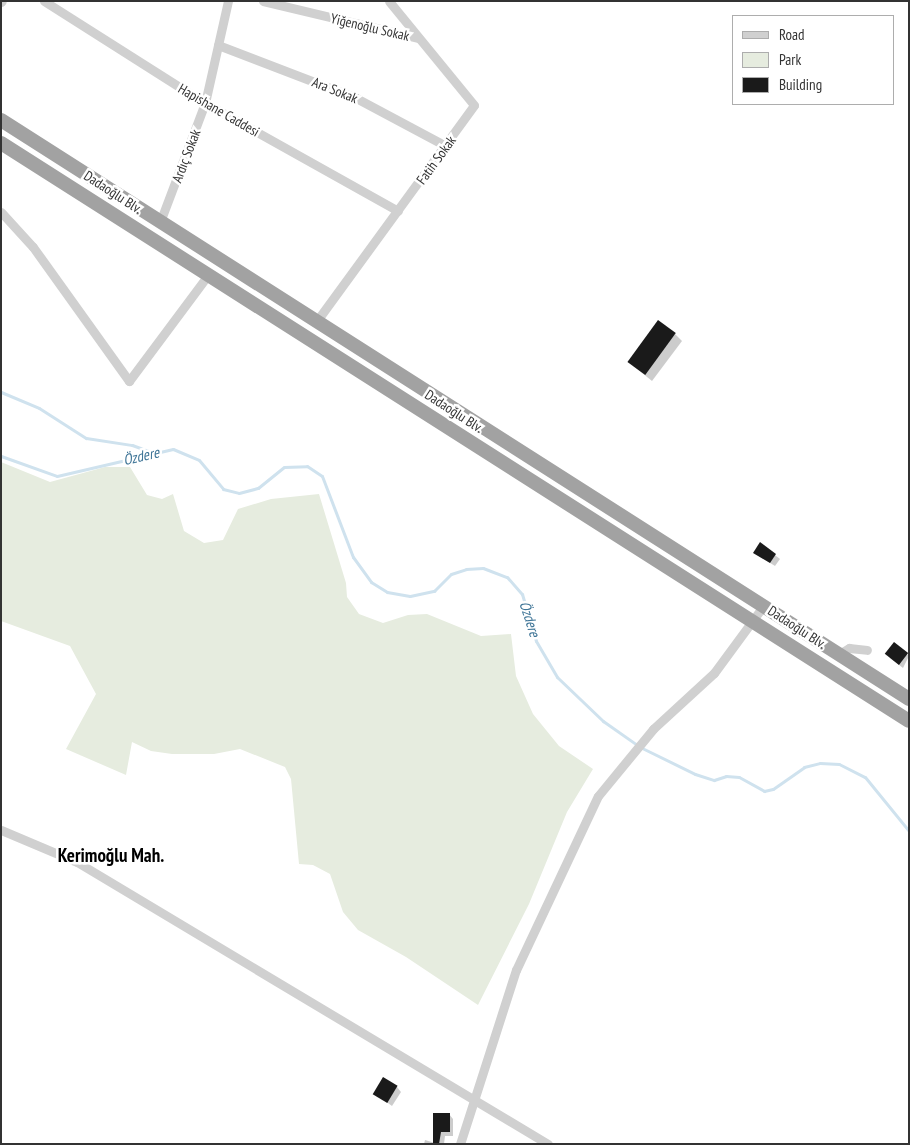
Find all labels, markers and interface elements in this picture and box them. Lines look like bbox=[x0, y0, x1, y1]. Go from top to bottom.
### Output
street label: Yiğenoğlu Sokak bbox=[329, 10, 411, 44]
legend bbox=[732, 15, 895, 105]
text: Road bbox=[779, 25, 805, 44]
text: Park bbox=[779, 50, 801, 69]
street label: Ara Sokak bbox=[310, 73, 360, 107]
text: Building bbox=[779, 75, 822, 94]
street label: Hapishane Caddesi bbox=[175, 80, 263, 140]
street label: Ardıç Sokak bbox=[168, 127, 204, 185]
street label: Fatih Sokak bbox=[413, 132, 459, 188]
street label: Dadaoğlu Blv. bbox=[81, 167, 145, 217]
street label: Dadaoğlu Blv. bbox=[422, 386, 486, 436]
water label: Özdere bbox=[121, 443, 161, 469]
water label: Özdere bbox=[516, 599, 544, 639]
street label: Dadaoğlu Blv. bbox=[765, 602, 829, 652]
district label: Kerimoğlu Mah. bbox=[58, 845, 164, 867]

